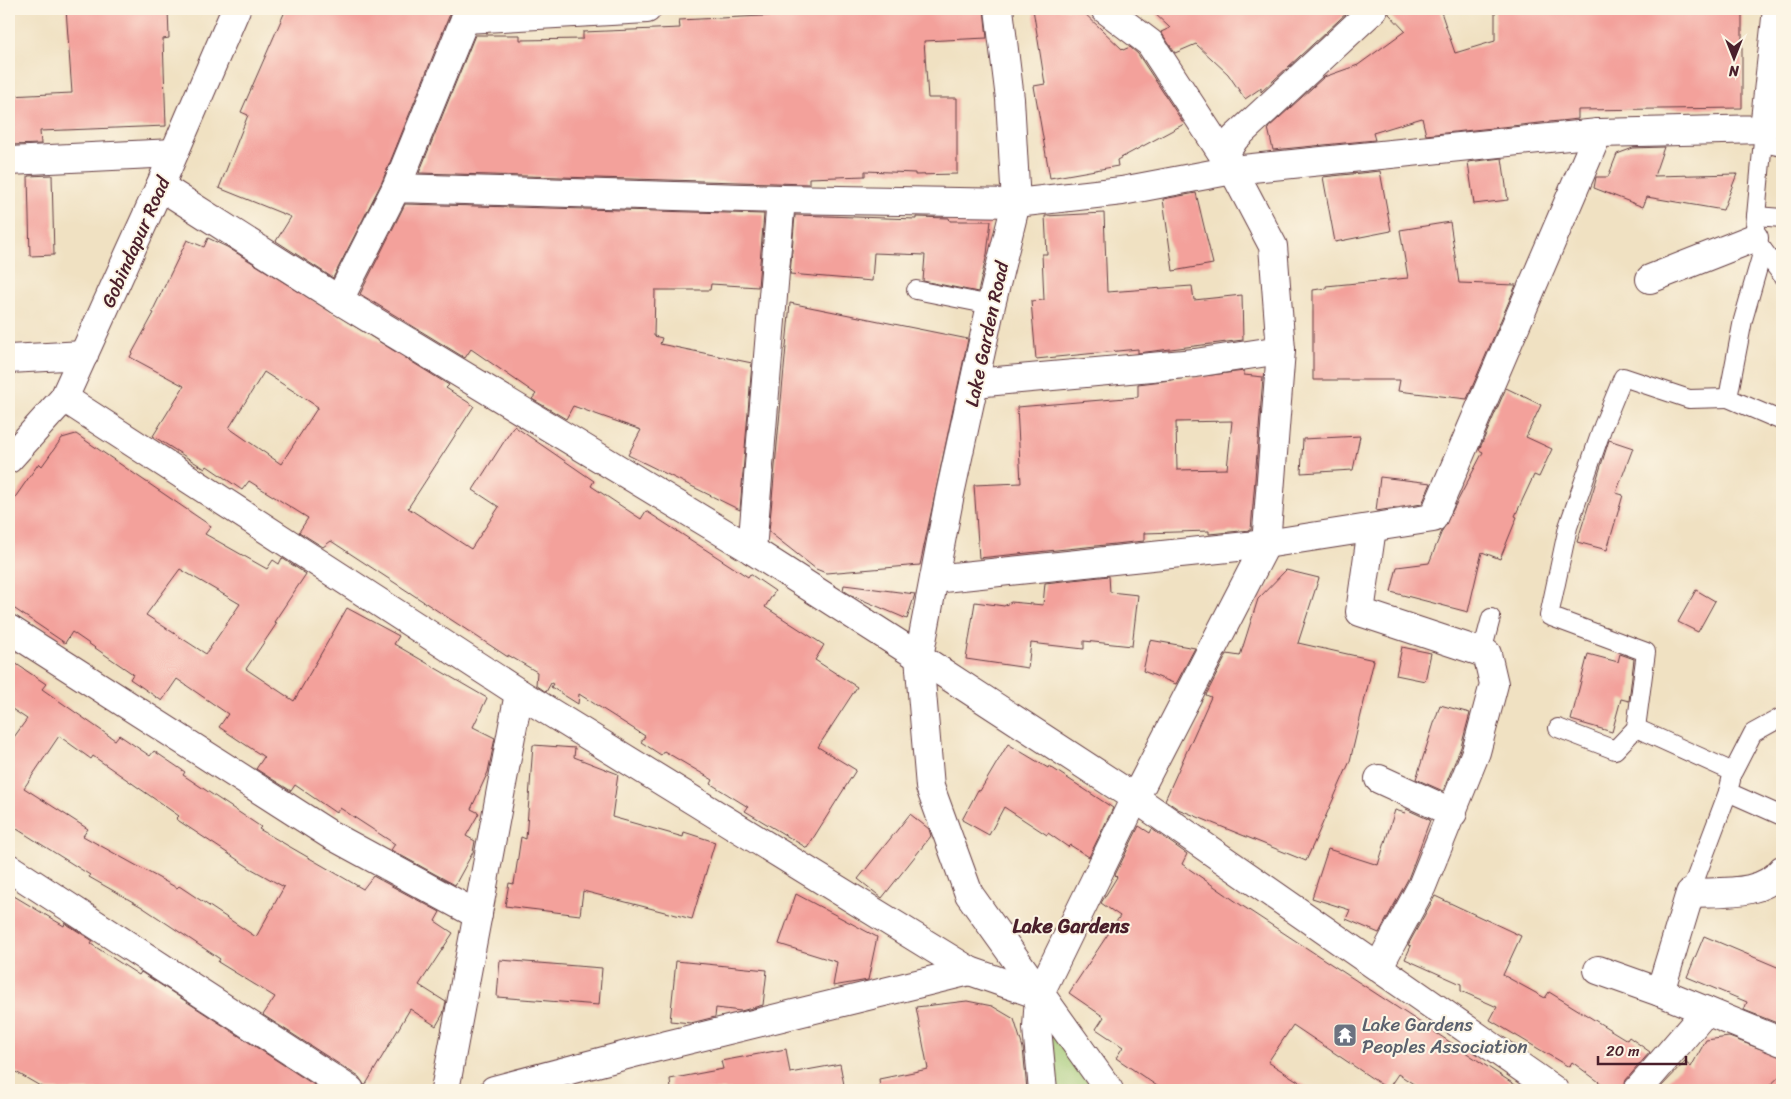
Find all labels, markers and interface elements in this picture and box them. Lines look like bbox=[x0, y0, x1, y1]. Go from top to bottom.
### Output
north arrow bbox=[1708, 32, 1758, 82]
text: N bbox=[1729, 58, 1740, 83]
street label: Gobindapur Road bbox=[92, 169, 180, 313]
street label: Lake Garden Road bbox=[955, 257, 1018, 410]
district label: Lake Gardens bbox=[1013, 909, 1130, 944]
place label: Lake Gardens Peoples Association bbox=[1362, 1008, 1528, 1063]
temple icon: Lake Gardens Peoples Association bbox=[1332, 1022, 1358, 1048]
scale bar bbox=[1598, 1034, 1686, 1066]
text: 20 m bbox=[1606, 1038, 1640, 1064]

